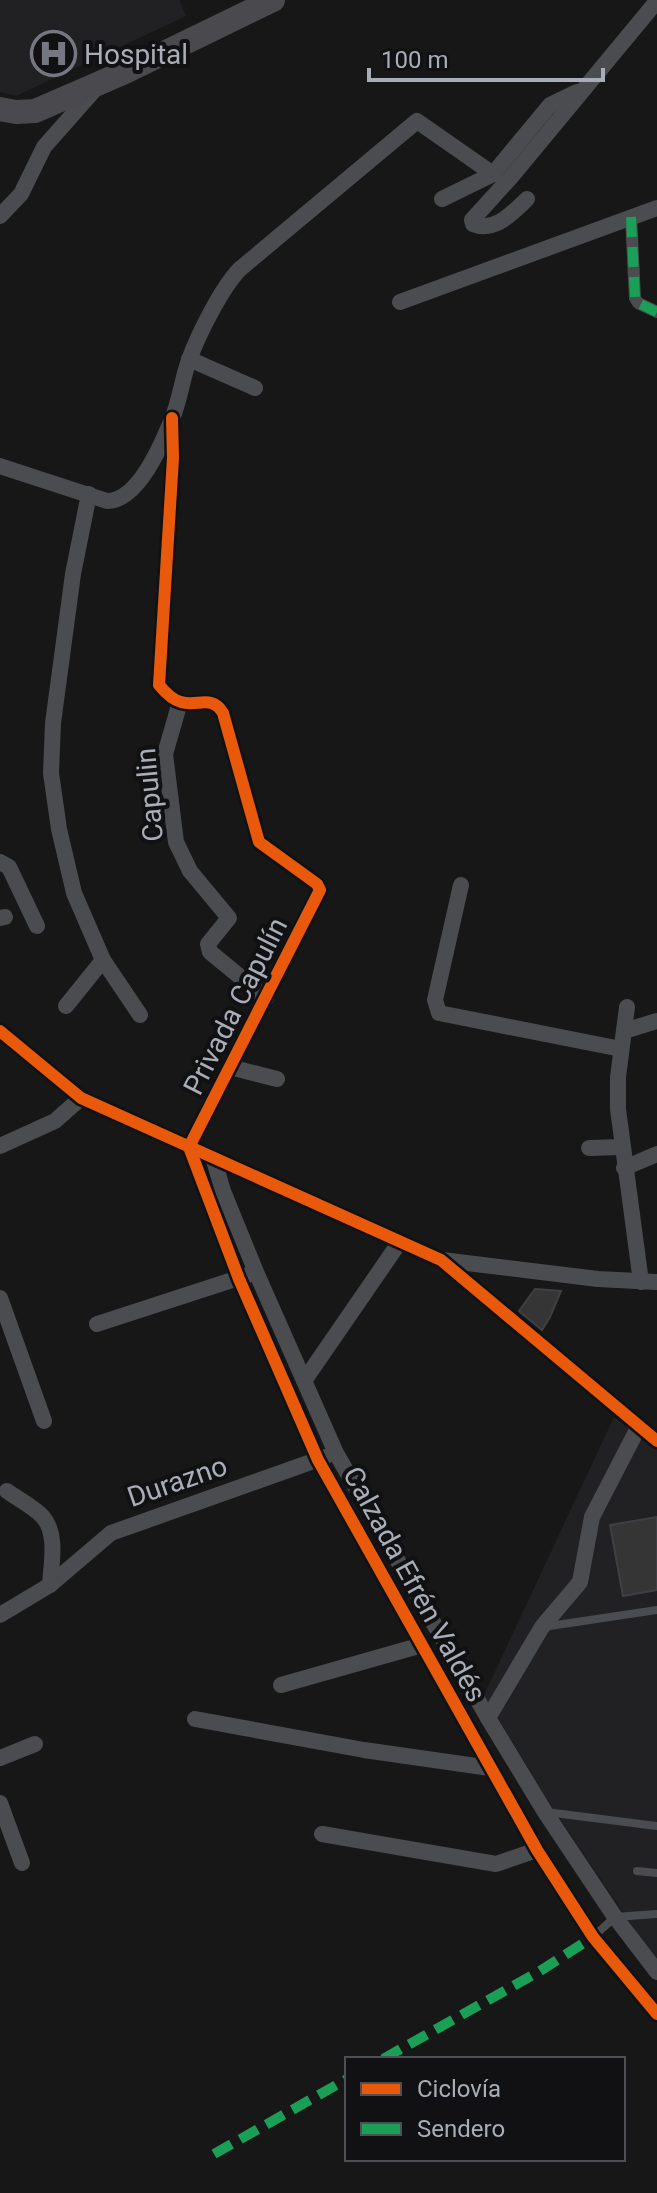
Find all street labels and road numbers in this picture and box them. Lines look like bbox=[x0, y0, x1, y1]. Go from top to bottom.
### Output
street label: Capulin bbox=[129, 747, 170, 843]
street label: Privada Capulín bbox=[177, 912, 294, 1100]
street label: Durazno bbox=[123, 1449, 231, 1514]
street label: Calzada Efrén Valdés bbox=[336, 1461, 493, 1708]

